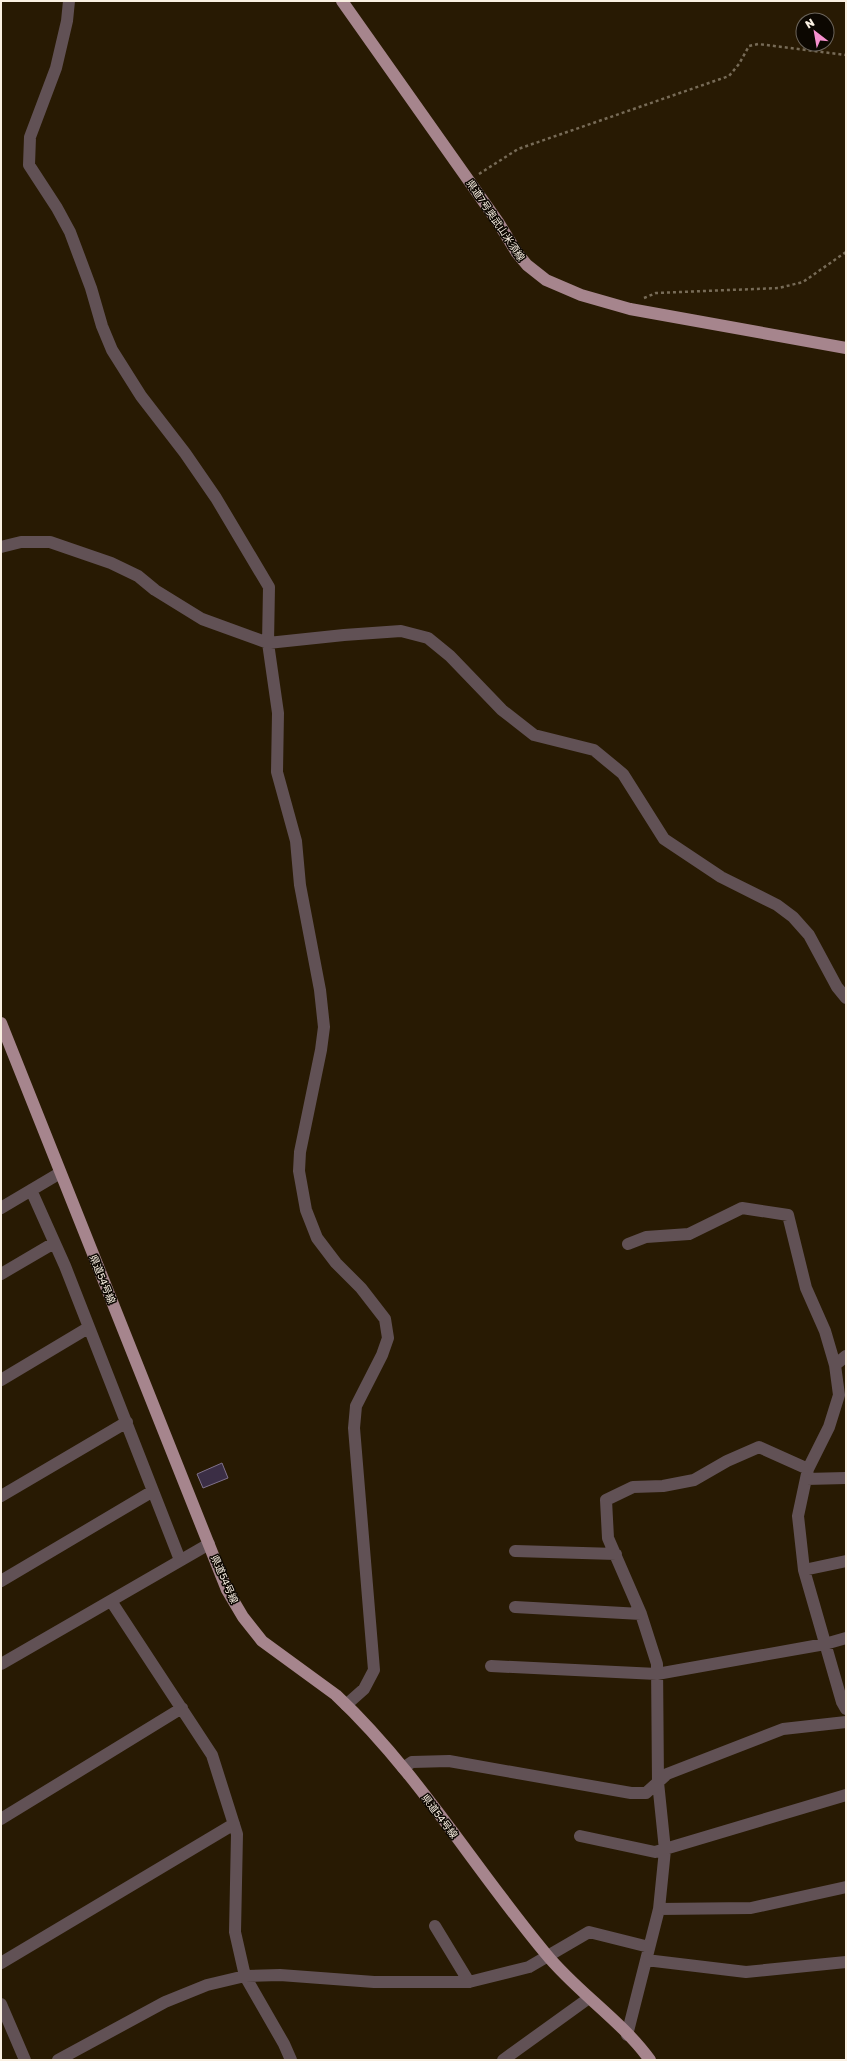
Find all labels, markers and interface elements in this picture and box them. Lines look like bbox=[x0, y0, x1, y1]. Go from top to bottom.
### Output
north arrow bbox=[795, 12, 835, 52]
text: N bbox=[803, 15, 817, 31]
street label: 県道7号奥武山米須線 bbox=[464, 177, 528, 263]
street label: 県道54号線 bbox=[88, 1253, 118, 1305]
street label: 県道54号線 bbox=[209, 1553, 241, 1605]
street label: 県道54号線 bbox=[420, 1792, 460, 1840]

